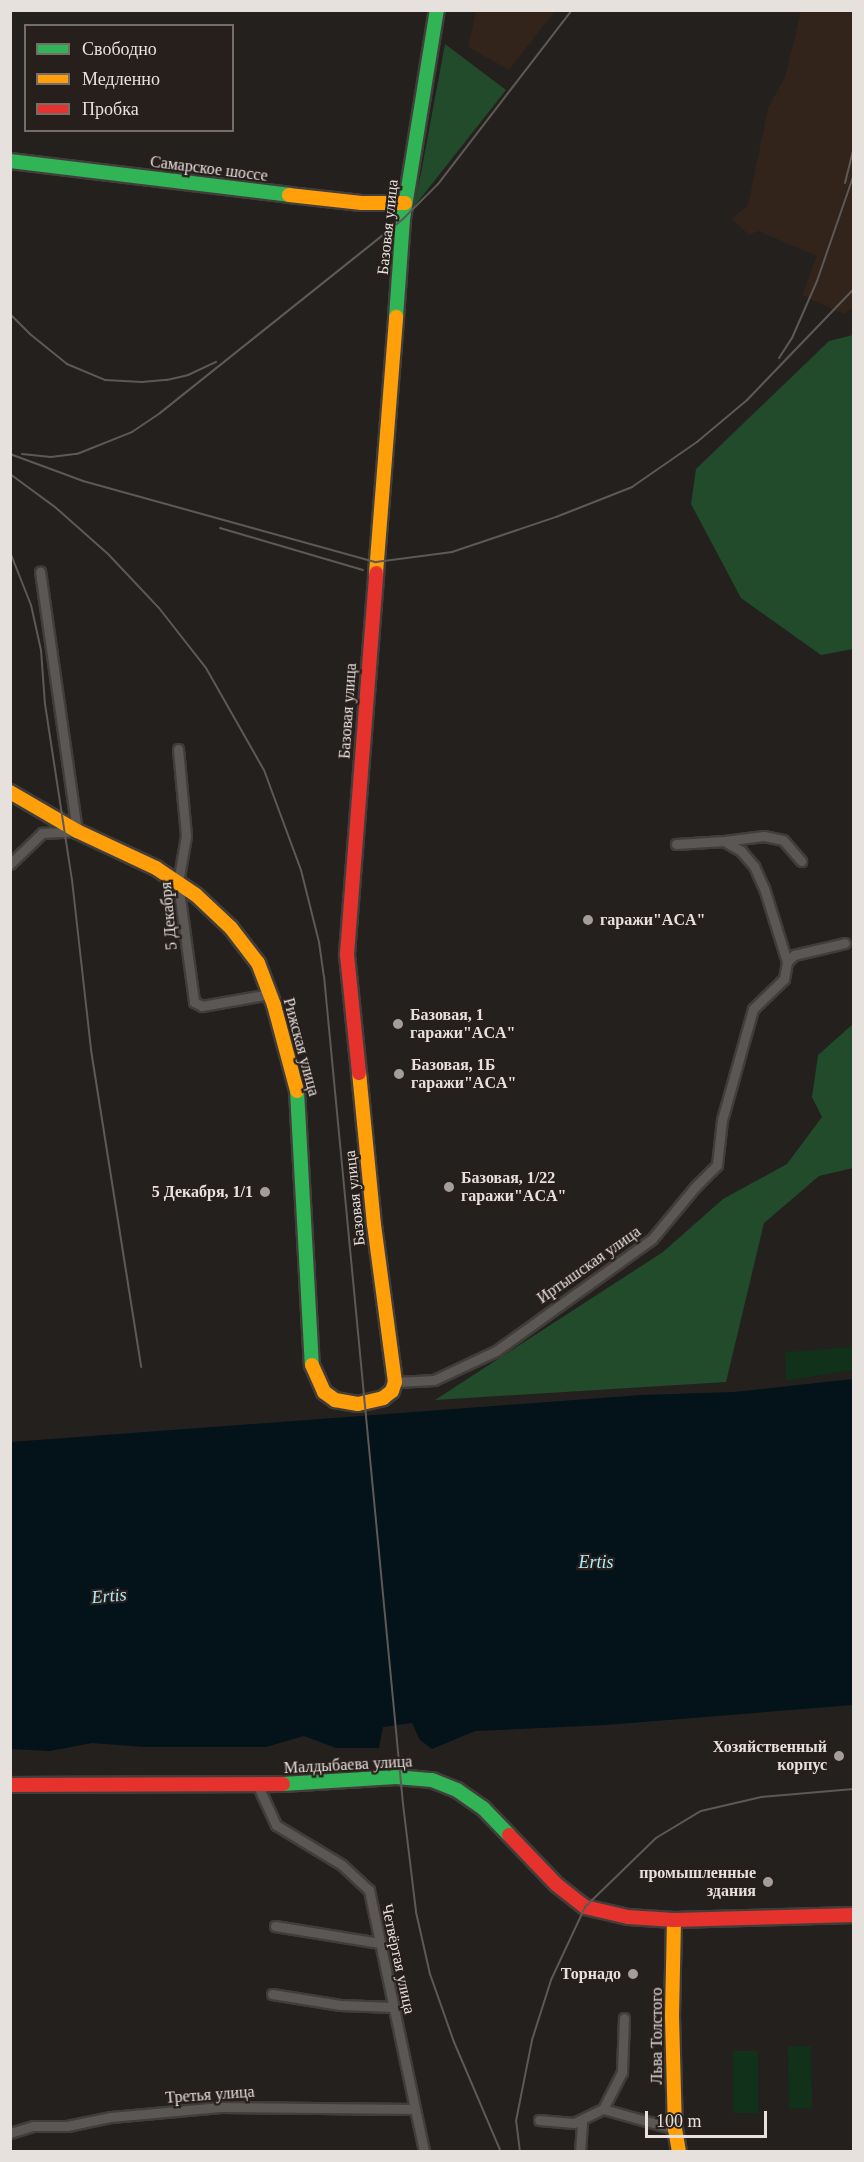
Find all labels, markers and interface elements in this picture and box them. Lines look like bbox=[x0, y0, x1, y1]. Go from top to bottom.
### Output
legend bbox=[24, 24, 234, 132]
text: Свободно bbox=[82, 39, 157, 59]
text: Медленно bbox=[82, 69, 160, 89]
text: Пробка bbox=[82, 99, 139, 119]
street label: Самарское шоссе bbox=[149, 152, 269, 186]
street label: Базовая улица bbox=[373, 178, 403, 276]
street label: Базовая улица bbox=[335, 663, 361, 759]
street label: 5 Декабря bbox=[156, 881, 182, 951]
place label: гаражи"ACА" bbox=[600, 910, 705, 930]
marker: гаражи"ACА" bbox=[581, 913, 595, 927]
street label: Рижская улица bbox=[279, 996, 323, 1098]
place label: Базовая, 1 гаражи"ACА" bbox=[410, 1005, 515, 1043]
marker: Базовая, 1 гаражи"ACА" bbox=[391, 1017, 405, 1031]
place label: Базовая, 1Б гаражи"ACА" bbox=[411, 1055, 516, 1093]
marker: Базовая, 1Б гаражи"ACА" bbox=[392, 1067, 406, 1081]
street label: Базовая улица bbox=[340, 1149, 370, 1247]
place label: Базовая, 1/22 гаражи"ACА" bbox=[461, 1168, 566, 1206]
marker: Базовая, 1/22 гаражи"ACА" bbox=[442, 1180, 456, 1194]
place label: 5 Декабря, 1/1 bbox=[152, 1182, 253, 1202]
marker: 5 Декабря, 1/1 bbox=[258, 1185, 272, 1199]
street label: Иртышская улица bbox=[534, 1222, 644, 1308]
water label: Ertis bbox=[578, 1551, 614, 1573]
water label: Ertis bbox=[91, 1584, 127, 1608]
place label: Хозяйственный корпус bbox=[713, 1737, 827, 1775]
marker: Хозяйственный корпус bbox=[832, 1749, 846, 1763]
street label: Малдыбаева улица bbox=[283, 1752, 413, 1778]
place label: промышленные здания bbox=[639, 1863, 756, 1901]
marker: промышленные здания bbox=[761, 1875, 775, 1889]
street label: Четвёртая улица bbox=[377, 1902, 419, 2016]
place label: Торнадо bbox=[561, 1964, 621, 1984]
marker: Торнадо bbox=[626, 1967, 640, 1981]
street label: Льва Толстого bbox=[647, 1988, 667, 2084]
street label: Третья улица bbox=[165, 2082, 255, 2108]
scale bar bbox=[648, 2099, 770, 2137]
text: 100 m bbox=[656, 2111, 702, 2131]

